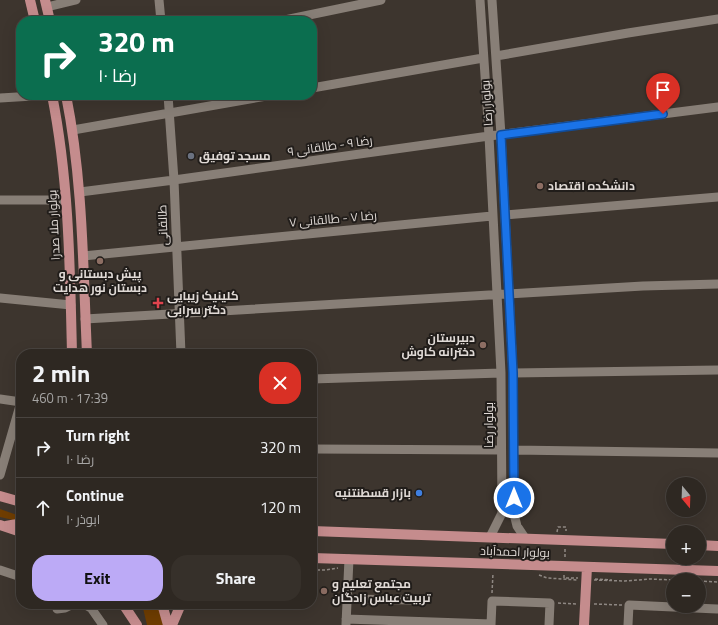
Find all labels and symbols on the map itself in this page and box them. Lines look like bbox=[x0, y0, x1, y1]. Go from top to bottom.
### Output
pin bbox=[646, 73, 680, 114]
street label: بولوار رضا bbox=[475, 79, 498, 127]
street label: رضا ۹ - طالقانی ۹ bbox=[286, 130, 374, 161]
place label: مسجد توفیق bbox=[199, 146, 271, 165]
marker: مسجد توفیق bbox=[186, 151, 196, 161]
place label: دانشکده اقتصاد bbox=[548, 176, 635, 195]
marker: دانشکده اقتصاد bbox=[535, 181, 545, 191]
street label: بولوار ملا صدرا bbox=[42, 189, 65, 261]
street label: طالقانی bbox=[152, 204, 173, 246]
street label: رضا ۷ - طالقانی ۷ bbox=[288, 205, 378, 232]
marker: پیش دبستانی و دبستان نور هدایت bbox=[95, 256, 105, 266]
place label: پیش دبستانی و دبستان نور هدایت bbox=[53, 264, 147, 297]
place label: کلینیک زیبایی دکتر سرابی bbox=[167, 286, 239, 319]
marker: کلینیک زیبایی دکتر سرابی bbox=[152, 297, 164, 309]
place label: دبیرستان دخترانه کاوش bbox=[401, 328, 475, 361]
marker: دبیرستان دخترانه کاوش bbox=[478, 340, 488, 350]
street label: بولوار رضا bbox=[479, 402, 498, 448]
position arrow bbox=[493, 477, 535, 519]
north arrow bbox=[666, 477, 706, 517]
place label: بازار قسطنتنیه bbox=[335, 483, 411, 502]
marker: بازار قسطنتنیه bbox=[414, 488, 424, 498]
street label: بولوار احمدآباد bbox=[480, 541, 550, 562]
place label: مجتمع تعلیم و تربیت عباس زادگان bbox=[332, 574, 431, 607]
marker: مجتمع تعلیم و تربیت عباس زادگان bbox=[319, 586, 329, 596]

